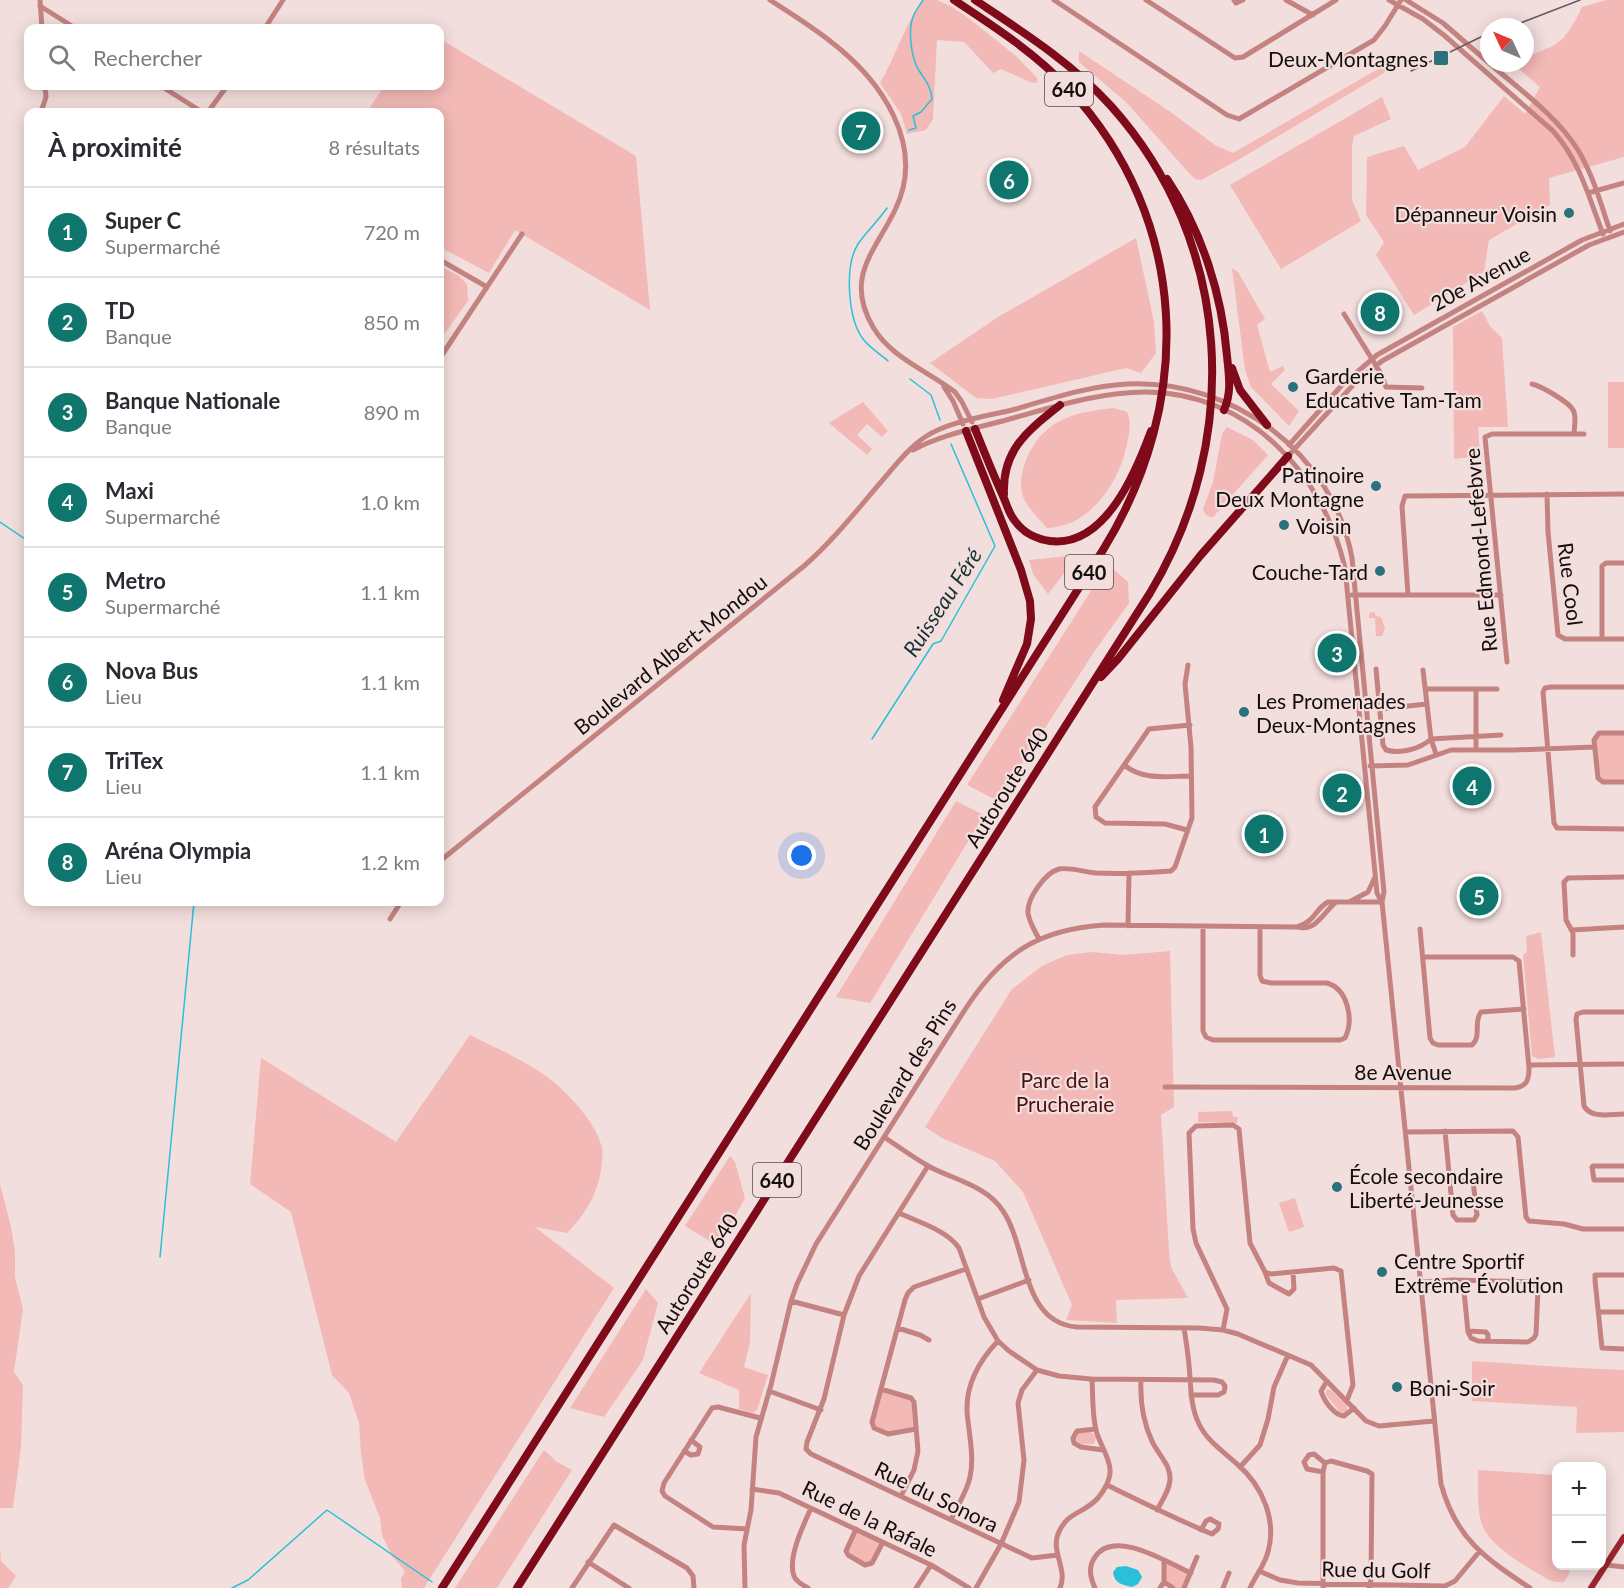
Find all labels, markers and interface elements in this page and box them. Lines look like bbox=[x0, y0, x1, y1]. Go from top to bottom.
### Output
north arrow bbox=[1480, 18, 1534, 72]
search box bbox=[24, 24, 444, 90]
icon: search bbox=[45, 41, 78, 74]
text: Rechercher bbox=[93, 44, 202, 71]
place label: Deux-Montagnes bbox=[1268, 46, 1428, 71]
marker: Deux-Montagnes bbox=[1432, 49, 1450, 67]
road number: 640 bbox=[1045, 72, 1093, 106]
pin: 7 bbox=[842, 108, 880, 154]
text: À proximité bbox=[48, 131, 182, 163]
text: 8 résultats bbox=[329, 135, 420, 159]
pin: 6 bbox=[990, 158, 1028, 202]
place label: Dépanneur Voisin bbox=[1394, 201, 1557, 226]
marker: Dépanneur Voisin bbox=[1562, 206, 1576, 220]
text: Super C bbox=[105, 207, 181, 234]
text: 1 bbox=[62, 220, 73, 244]
text: 720 m bbox=[364, 220, 420, 244]
text: Supermarché bbox=[105, 234, 220, 258]
street label: 20e Avenue bbox=[1426, 240, 1534, 316]
pin: 8 bbox=[1360, 290, 1400, 334]
text: TD bbox=[105, 297, 135, 324]
text: 2 bbox=[62, 310, 73, 334]
text: 850 m bbox=[364, 310, 420, 334]
text: Banque bbox=[105, 324, 172, 348]
place label: Garderie Educative Tam-Tam bbox=[1305, 363, 1482, 412]
marker: Garderie Educative Tam-Tam bbox=[1286, 380, 1300, 394]
text: Banque Nationale bbox=[105, 387, 280, 414]
text: 3 bbox=[62, 400, 73, 424]
text: 890 m bbox=[364, 400, 420, 424]
text: Banque bbox=[105, 414, 172, 438]
street label: Rue Edmond-Lefebvre bbox=[1459, 447, 1501, 653]
place label: Patinoire Deux Montagne bbox=[1215, 462, 1364, 511]
text: Maxi bbox=[105, 477, 154, 504]
marker: Patinoire Deux Montagne bbox=[1369, 479, 1383, 493]
text: 4 bbox=[62, 490, 73, 514]
text: 1.0 km bbox=[360, 490, 420, 514]
text: Supermarché bbox=[105, 504, 220, 528]
place label: Voisin bbox=[1296, 513, 1351, 538]
marker: Voisin bbox=[1277, 518, 1291, 532]
street label: Rue Cool bbox=[1554, 541, 1588, 627]
water label: Ruisseau Féré bbox=[897, 543, 987, 661]
road number: 640 bbox=[1065, 555, 1113, 589]
place label: Couche-Tard bbox=[1252, 559, 1368, 584]
marker: Couche-Tard bbox=[1373, 564, 1387, 578]
text: Metro bbox=[105, 567, 166, 594]
street label: Boulevard Albert-Mondou bbox=[569, 569, 771, 739]
text: 5 bbox=[62, 580, 73, 604]
text: 1.1 km bbox=[360, 580, 420, 604]
text: Supermarché bbox=[105, 594, 220, 618]
pin: 3 bbox=[1318, 630, 1356, 676]
text: Nova Bus bbox=[105, 657, 198, 684]
text: 6 bbox=[62, 670, 73, 694]
text: 1.1 km bbox=[360, 670, 420, 694]
text: Lieu bbox=[105, 684, 142, 708]
place label: Les Promenades Deux-Montagnes bbox=[1256, 688, 1416, 737]
marker: Les Promenades Deux-Montagnes bbox=[1237, 705, 1251, 719]
street label: Autoroute 640 bbox=[959, 723, 1053, 851]
text: TriTex bbox=[105, 747, 163, 774]
text: 7 bbox=[62, 760, 73, 784]
text: 1.1 km bbox=[360, 760, 420, 784]
pin: 4 bbox=[1452, 764, 1492, 808]
pin: 2 bbox=[1322, 770, 1362, 816]
text: Lieu bbox=[105, 774, 142, 798]
pin: 1 bbox=[1244, 812, 1284, 856]
text: Aréna Olympia bbox=[105, 837, 251, 864]
your location bbox=[787, 841, 816, 870]
text: 8 bbox=[62, 850, 73, 874]
text: 1.2 km bbox=[360, 850, 420, 874]
text: Lieu bbox=[105, 864, 142, 888]
pin: 5 bbox=[1460, 874, 1498, 918]
street label: Boulevard des Pins bbox=[847, 994, 961, 1154]
street label: 8e Avenue bbox=[1354, 1059, 1452, 1084]
park label: Parc de la Prucheraie bbox=[1016, 1067, 1114, 1116]
road number: 640 bbox=[753, 1163, 801, 1197]
place label: École secondaire Liberté-Jeunesse bbox=[1349, 1163, 1504, 1212]
marker: École secondaire Liberté-Jeunesse bbox=[1330, 1180, 1344, 1194]
street label: Autoroute 640 bbox=[649, 1209, 743, 1337]
place label: Centre Sportif Extrême Évolution bbox=[1394, 1248, 1563, 1297]
marker: Centre Sportif Extrême Évolution bbox=[1375, 1265, 1389, 1279]
place label: Boni-Soir bbox=[1409, 1375, 1495, 1400]
marker: Boni-Soir bbox=[1390, 1380, 1404, 1394]
street label: Rue du Sonora bbox=[871, 1455, 1003, 1537]
map controls bbox=[1552, 1462, 1606, 1570]
button: + bbox=[1552, 1462, 1606, 1516]
street label: Rue de la Rafale bbox=[798, 1475, 942, 1561]
button: − bbox=[1552, 1516, 1606, 1570]
street label: Rue du Golf bbox=[1321, 1556, 1431, 1582]

